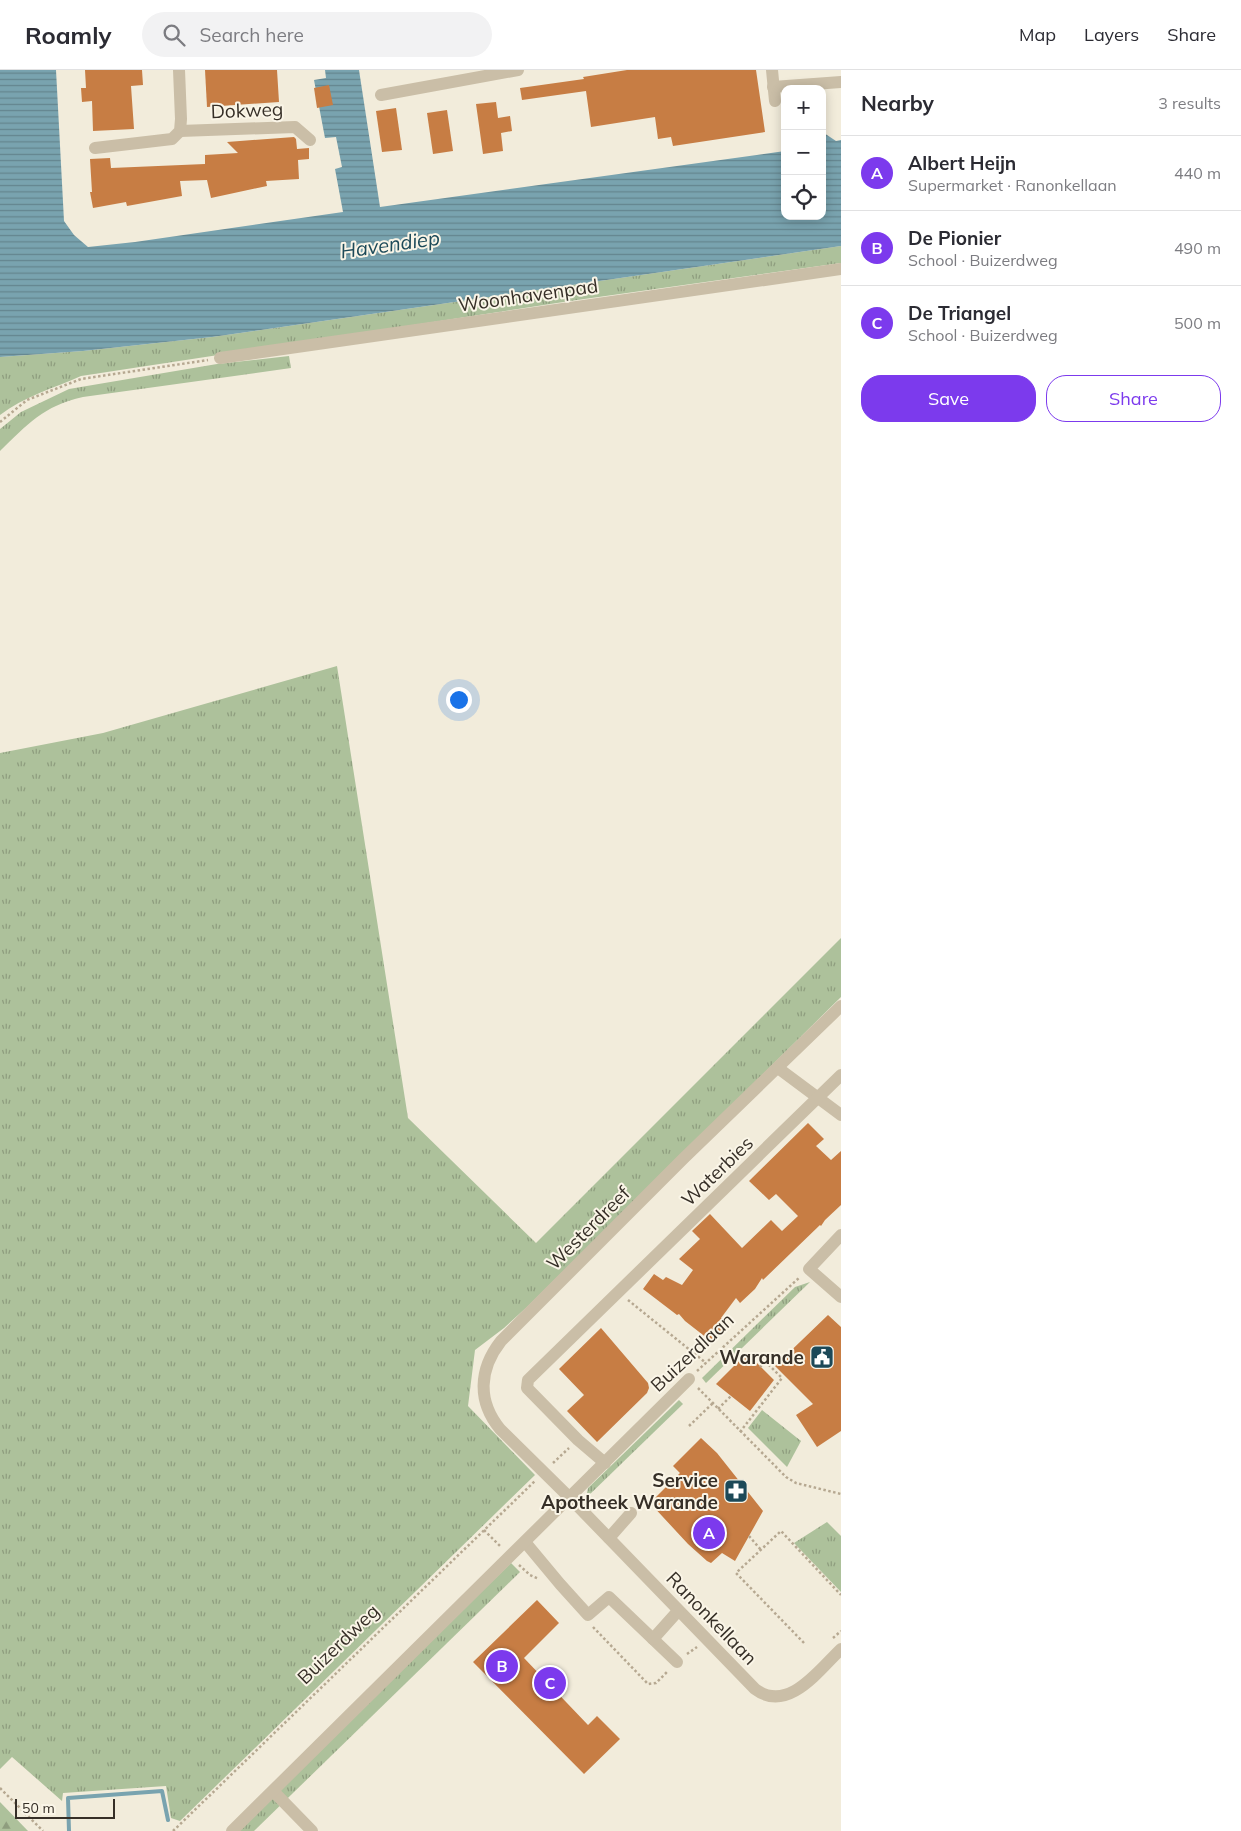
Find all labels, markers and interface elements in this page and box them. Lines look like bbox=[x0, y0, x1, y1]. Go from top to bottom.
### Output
search box bbox=[142, 12, 492, 57]
text: Roamly bbox=[25, 20, 112, 50]
icon: search bbox=[160, 21, 188, 49]
text: Search here bbox=[200, 23, 304, 47]
text: Map bbox=[1019, 23, 1056, 46]
text: Layers bbox=[1084, 23, 1139, 46]
text: Share bbox=[1167, 23, 1216, 46]
map controls bbox=[781, 85, 826, 220]
button: + bbox=[781, 85, 826, 130]
text: Nearby bbox=[861, 90, 934, 116]
text: 3 results bbox=[1158, 93, 1221, 113]
street label: Dokweg bbox=[210, 97, 284, 123]
button: − bbox=[781, 130, 826, 175]
text: Albert Heijn bbox=[908, 151, 1016, 175]
text: A bbox=[871, 163, 883, 183]
text: 440 m bbox=[1174, 163, 1221, 183]
button: locate bbox=[781, 175, 826, 220]
text: Supermarket · Ranonkellaan bbox=[908, 175, 1117, 195]
water label: Havendiep bbox=[339, 225, 441, 263]
text: De Pionier bbox=[908, 226, 1001, 250]
text: B bbox=[871, 238, 883, 258]
text: 490 m bbox=[1174, 238, 1221, 258]
text: School · Buizerdweg bbox=[908, 250, 1058, 270]
street label: Woonhavenpad bbox=[457, 273, 599, 317]
text: De Triangel bbox=[908, 301, 1011, 325]
text: C bbox=[872, 313, 882, 333]
text: 500 m bbox=[1174, 313, 1221, 333]
text: School · Buizerdweg bbox=[908, 325, 1058, 345]
button: Save bbox=[861, 375, 1036, 422]
button: Share bbox=[1046, 375, 1221, 422]
your location bbox=[446, 687, 472, 713]
street label: Waterbies bbox=[676, 1131, 758, 1211]
street label: Westerdreef bbox=[541, 1181, 635, 1275]
street label: Buizerdlaan bbox=[645, 1307, 739, 1397]
public building icon: Warande bbox=[809, 1344, 835, 1370]
place label: Warande bbox=[719, 1345, 804, 1369]
place label: Service Apotheek Warande bbox=[541, 1468, 718, 1514]
pharmacy icon: Service Apotheek Warande bbox=[723, 1478, 749, 1504]
pin: A bbox=[693, 1514, 725, 1552]
street label: Ranonkellaan bbox=[662, 1566, 762, 1670]
street label: Buizerdweg bbox=[292, 1599, 384, 1689]
pin: B bbox=[486, 1647, 518, 1685]
pin: C bbox=[534, 1664, 566, 1702]
scale bar bbox=[15, 1796, 115, 1819]
text: 50 m bbox=[22, 1799, 55, 1817]

